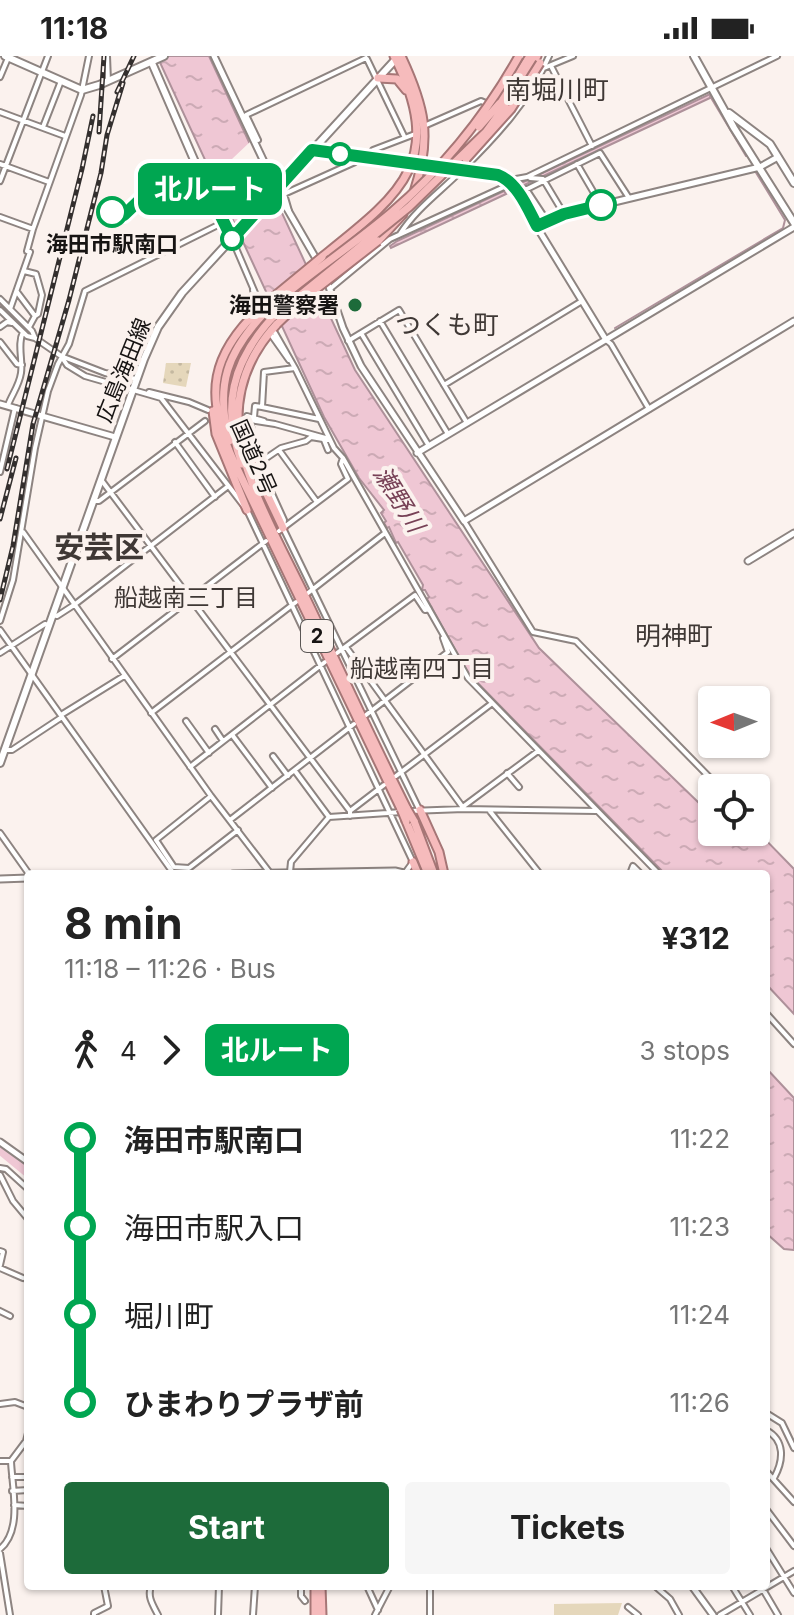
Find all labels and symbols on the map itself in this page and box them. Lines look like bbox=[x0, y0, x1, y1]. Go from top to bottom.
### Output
district label: 南堀川町 bbox=[505, 74, 609, 105]
unlabelled marker bbox=[329, 143, 351, 165]
line badge: 北ルート bbox=[154, 163, 266, 215]
unlabelled marker bbox=[586, 190, 616, 220]
marker: 海田市駅南口 bbox=[97, 197, 127, 227]
unlabelled marker bbox=[221, 228, 243, 250]
place label: 海田市駅南口 bbox=[46, 231, 178, 257]
place label: 海田警察署 bbox=[229, 292, 339, 318]
marker: 海田警察署 bbox=[346, 296, 364, 314]
district label: つくも町 bbox=[395, 309, 499, 340]
street label: 広島海田線 bbox=[90, 314, 156, 426]
street label: 国道2号 bbox=[226, 415, 282, 499]
water label: 瀬野川 bbox=[368, 461, 432, 540]
district label: 安芸区 bbox=[54, 529, 144, 565]
district label: 船越南三丁目 bbox=[114, 583, 258, 612]
road number: 2 bbox=[301, 620, 333, 652]
district label: 明神町 bbox=[635, 620, 713, 651]
district label: 船越南四丁目 bbox=[350, 654, 494, 683]
north arrow bbox=[698, 686, 770, 758]

